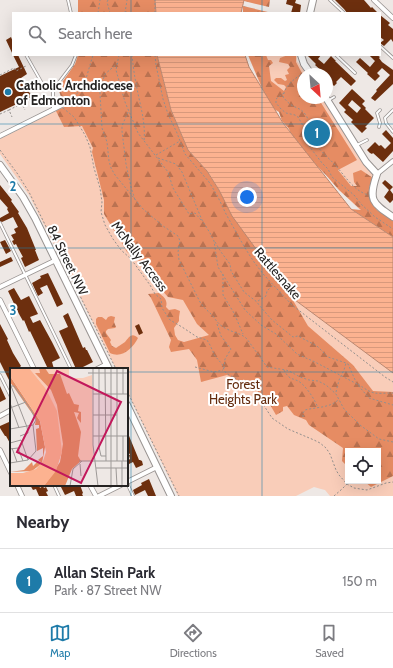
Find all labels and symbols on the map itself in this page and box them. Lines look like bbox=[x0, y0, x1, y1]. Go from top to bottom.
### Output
north arrow bbox=[297, 68, 333, 104]
place label: Catholic Archdiocese of Edmonton bbox=[16, 77, 133, 108]
marker: Catholic Archdiocese of Edmonton bbox=[3, 87, 13, 97]
pin: 1 bbox=[304, 118, 330, 148]
text: 2 bbox=[10, 178, 17, 194]
your location bbox=[237, 187, 257, 207]
street label: McNally Access bbox=[108, 218, 172, 295]
street label: 84 Street NW bbox=[44, 222, 92, 298]
street label: Rattlesnake bbox=[251, 244, 305, 302]
text: 3 bbox=[9, 302, 17, 318]
inset map bbox=[10, 368, 128, 486]
park label: Forest Heights Park bbox=[209, 376, 277, 407]

